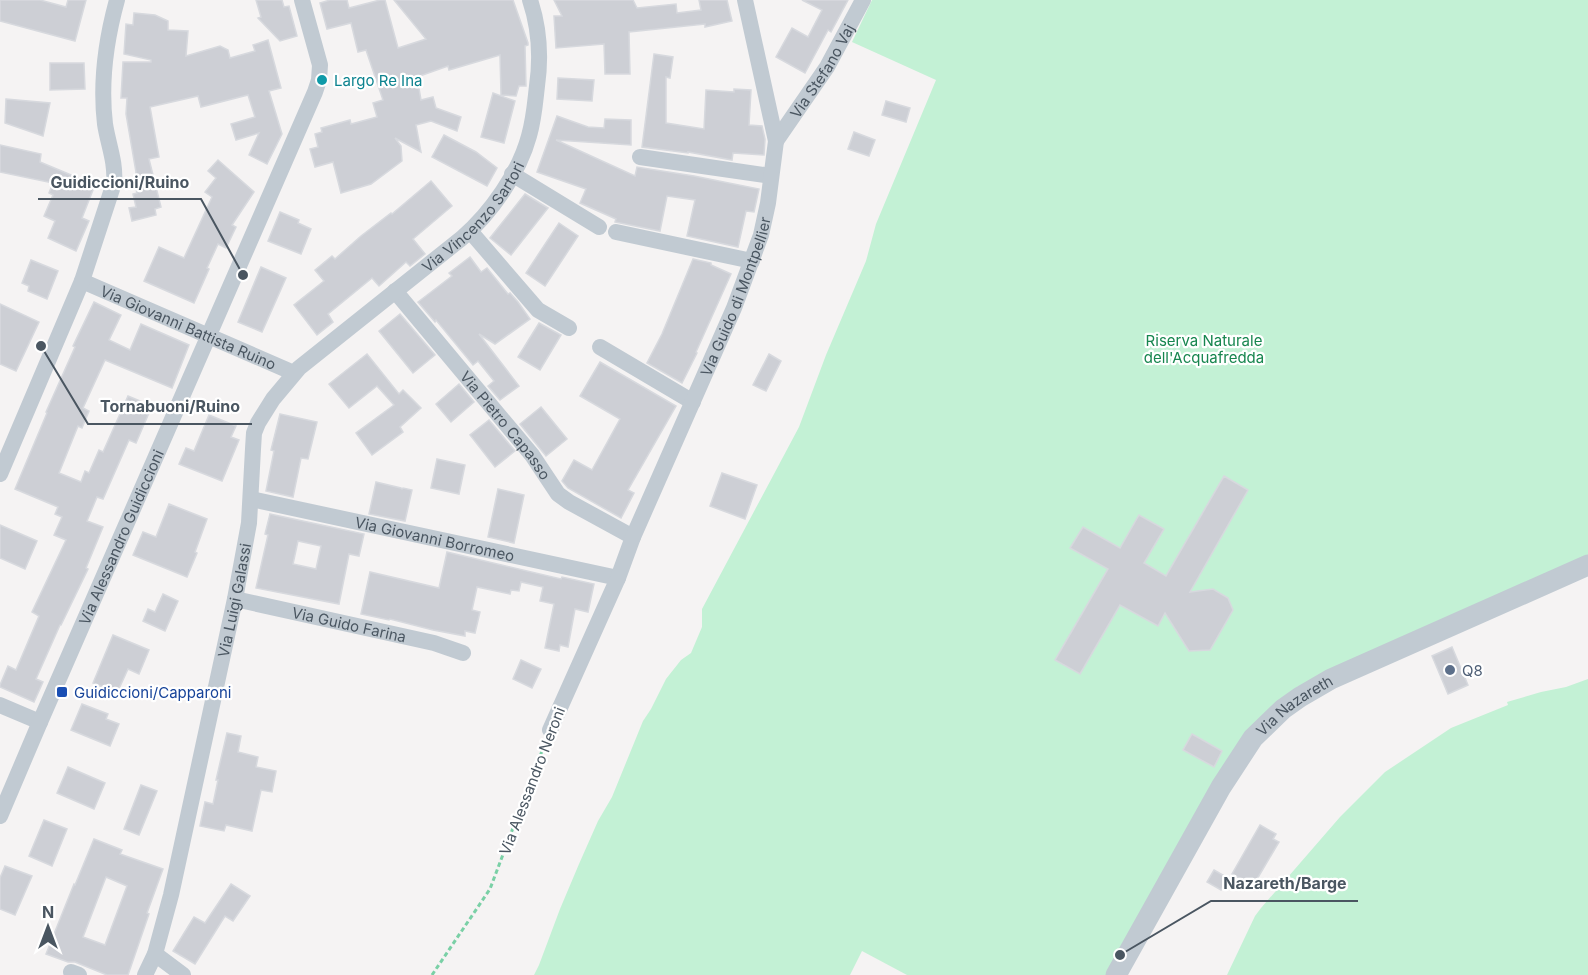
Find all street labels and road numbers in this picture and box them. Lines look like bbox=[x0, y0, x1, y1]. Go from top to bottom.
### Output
street label: Via Stefano Vaj bbox=[785, 20, 858, 121]
street label: Via Vincenzo Sartori bbox=[418, 158, 528, 276]
street label: Via Guido di Montpellier bbox=[696, 215, 774, 379]
street label: Via Giovanni Battista Ruino bbox=[98, 281, 279, 374]
street label: Via Pietro Capasso bbox=[456, 367, 555, 483]
street label: Via Alessandro Guidiccioni bbox=[74, 446, 167, 628]
street label: Via Giovanni Borromeo bbox=[353, 512, 516, 565]
street label: Via Luigi Galassi bbox=[213, 541, 255, 659]
street label: Via Guido Farina bbox=[290, 602, 408, 646]
street label: Via Nazareth bbox=[1252, 671, 1336, 740]
street label: Via Alessandro Neroni bbox=[495, 704, 569, 858]

